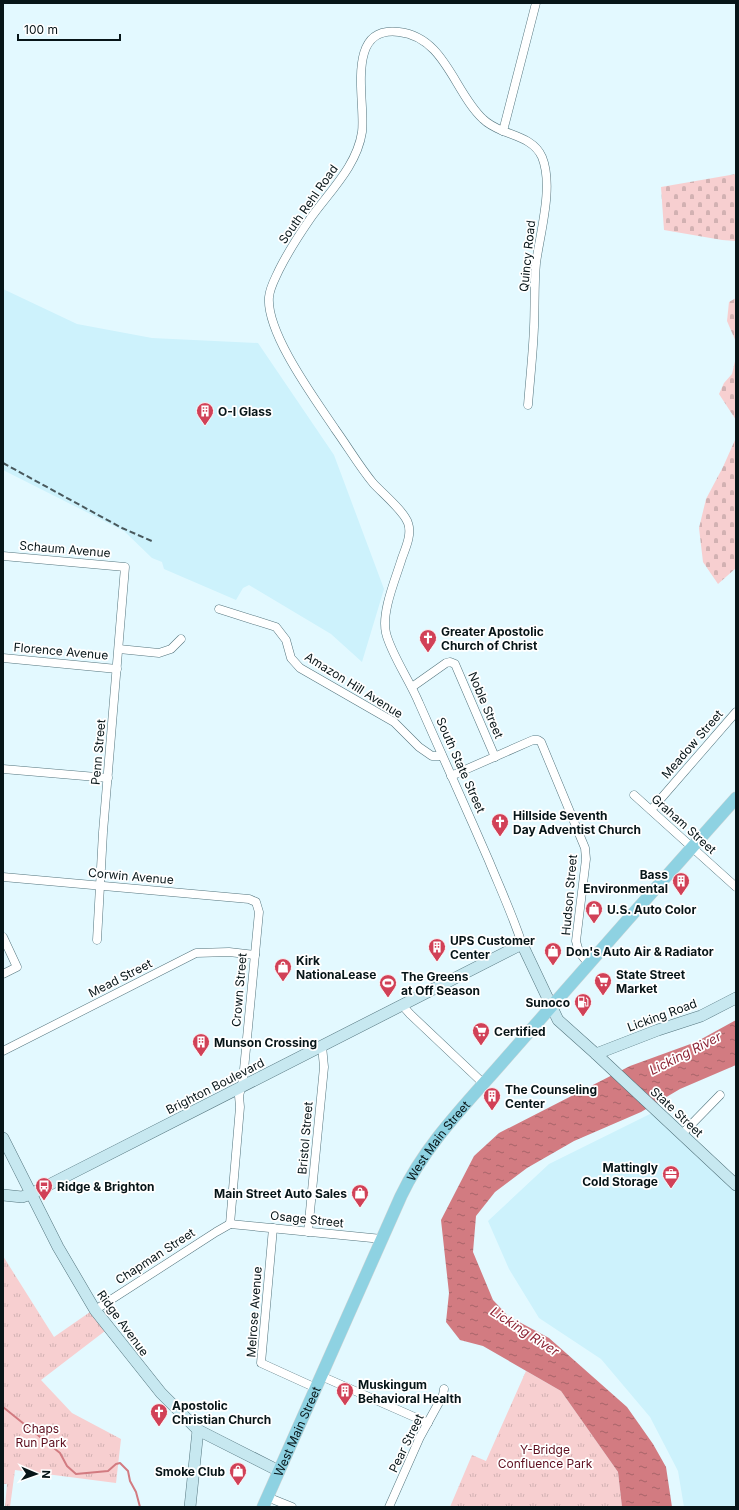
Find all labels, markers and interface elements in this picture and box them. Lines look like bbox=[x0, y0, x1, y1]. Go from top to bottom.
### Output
scale bar bbox=[18, 16, 120, 42]
text: 100 m bbox=[24, 22, 58, 37]
street label: South Rehl Road bbox=[275, 161, 341, 247]
street label: Quincy Road bbox=[516, 219, 538, 293]
building icon: O-I Glass bbox=[195, 401, 215, 426]
place label: O-I Glass bbox=[218, 404, 272, 419]
street label: Schaum Avenue bbox=[19, 538, 111, 560]
place label: Greater Apostolic Church of Christ bbox=[441, 624, 544, 653]
church icon: Greater Apostolic Church of Christ bbox=[418, 628, 438, 653]
street label: Florence Avenue bbox=[13, 639, 109, 663]
street label: Amazon Hill Avenue bbox=[302, 649, 406, 721]
street label: Noble Street bbox=[465, 670, 507, 741]
street label: Meadow Street bbox=[658, 707, 726, 781]
street label: South State Street bbox=[433, 715, 489, 815]
street label: Penn Street bbox=[88, 718, 108, 786]
street label: Graham Street bbox=[649, 791, 719, 857]
place label: Hillside Seventh Day Adventist Church bbox=[513, 808, 641, 837]
church icon: Hillside Seventh Day Adventist Church bbox=[490, 812, 510, 837]
street label: Hudson Street bbox=[558, 854, 580, 936]
street label: Corwin Avenue bbox=[88, 865, 174, 887]
place label: Bass Environmental bbox=[583, 867, 668, 896]
building icon: Bass Environmental bbox=[671, 871, 691, 896]
shop icon: U.S. Auto Color bbox=[584, 899, 604, 924]
place label: U.S. Auto Color bbox=[607, 902, 696, 917]
place label: UPS Customer Center bbox=[450, 933, 535, 962]
building icon: UPS Customer Center bbox=[427, 937, 447, 962]
shop icon: Don's Auto Air & Radiator bbox=[543, 941, 563, 966]
place label: Don's Auto Air & Radiator bbox=[566, 944, 714, 959]
street label: Crown Street bbox=[228, 952, 250, 1028]
place label: Kirk NationaLease bbox=[296, 953, 376, 982]
street label: Mead Street bbox=[86, 956, 154, 1000]
shop icon: Kirk NationaLease bbox=[273, 957, 293, 982]
place label: State Street Market bbox=[616, 967, 686, 996]
place label: The Greens at Off Season bbox=[401, 969, 480, 998]
supermarket icon: State Street Market bbox=[593, 971, 613, 996]
sports icon: The Greens at Off Season bbox=[378, 973, 398, 998]
fuel station icon: Sunoco bbox=[573, 992, 593, 1017]
place label: Sunoco bbox=[525, 995, 570, 1010]
street label: Licking Road bbox=[625, 996, 699, 1034]
supermarket icon: Certified bbox=[471, 1021, 491, 1046]
place label: Certified bbox=[494, 1024, 546, 1039]
water label: Licking River bbox=[646, 1028, 725, 1078]
building icon: Munson Crossing bbox=[191, 1032, 211, 1057]
place label: Munson Crossing bbox=[214, 1035, 317, 1050]
street label: Brighton Boulevard bbox=[163, 1055, 267, 1117]
place label: The Counseling Center bbox=[505, 1082, 597, 1111]
street label: State Street bbox=[648, 1084, 706, 1140]
building icon: The Counseling Center bbox=[482, 1086, 502, 1111]
street label: West Main Street bbox=[403, 1097, 473, 1183]
street label: Bristol Street bbox=[294, 1101, 316, 1175]
place label: Mattingly Cold Storage bbox=[582, 1160, 659, 1189]
office icon: Mattingly Cold Storage bbox=[661, 1164, 681, 1189]
bus stop icon: Ridge & Brighton bbox=[34, 1176, 54, 1201]
place label: Ridge & Brighton bbox=[57, 1179, 155, 1194]
shop icon: Main Street Auto Sales bbox=[350, 1183, 370, 1208]
place label: Main Street Auto Sales bbox=[214, 1186, 347, 1201]
street label: Osage Street bbox=[269, 1208, 345, 1230]
street label: Chapman Street bbox=[113, 1225, 198, 1287]
street label: Melrose Avenue bbox=[243, 1266, 265, 1358]
street label: Ridge Avenue bbox=[94, 1287, 152, 1359]
water label: Licking River bbox=[488, 1303, 563, 1360]
place label: Muskingum Behavioral Health bbox=[358, 1377, 461, 1406]
building icon: Muskingum Behavioral Health bbox=[335, 1381, 355, 1406]
street label: West Main Street bbox=[270, 1384, 323, 1478]
place label: Apostolic Christian Church bbox=[172, 1398, 271, 1427]
church icon: Apostolic Christian Church bbox=[149, 1402, 169, 1427]
street label: Pear Street bbox=[385, 1411, 427, 1475]
park label: Chaps Run Park bbox=[16, 1421, 67, 1450]
park label: Y-Bridge Confluence Park bbox=[498, 1442, 593, 1471]
north arrow bbox=[16, 1454, 56, 1494]
shop icon: Smoke Club bbox=[228, 1461, 248, 1486]
place label: Smoke Club bbox=[155, 1464, 225, 1479]
text: N bbox=[39, 1470, 53, 1479]

